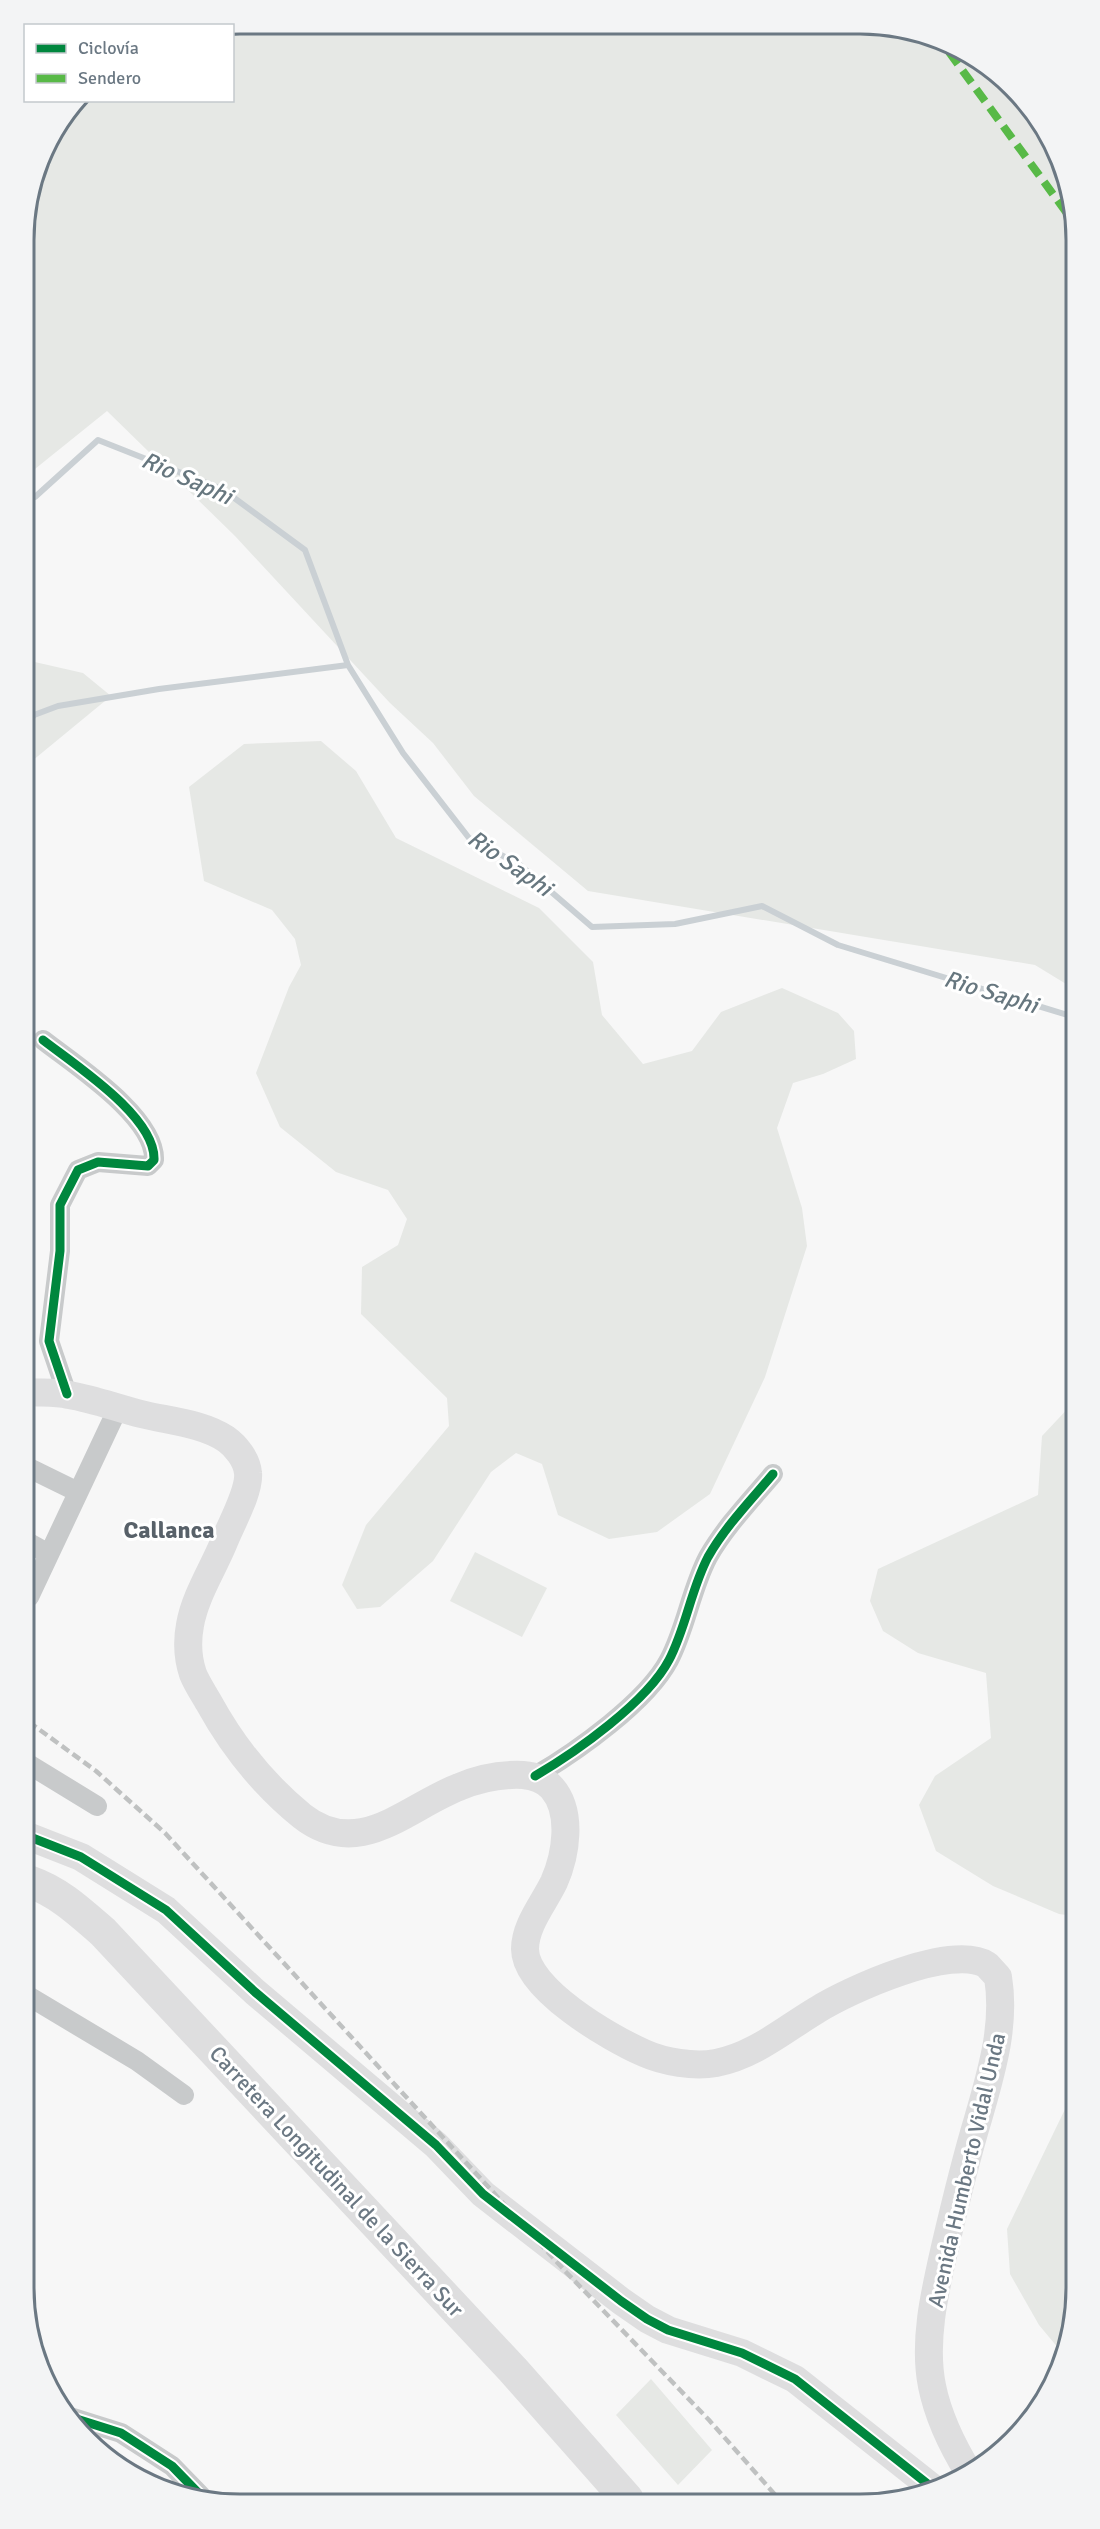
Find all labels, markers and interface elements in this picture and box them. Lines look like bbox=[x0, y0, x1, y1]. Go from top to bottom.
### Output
legend bbox=[24, 24, 234, 102]
text: Ciclovía bbox=[78, 37, 139, 59]
text: Sendero bbox=[78, 67, 141, 89]
water label: Rio Saphi bbox=[137, 445, 239, 512]
water label: Rio Saphi bbox=[462, 823, 560, 904]
water label: Rio Saphi bbox=[940, 964, 1044, 1021]
district label: Callanca bbox=[124, 1515, 214, 1545]
street label: Avenida Humberto Vidal Unda bbox=[922, 2030, 1011, 2310]
street label: Carretera Longitudinal de la Sierra Sur bbox=[204, 2040, 469, 2322]

